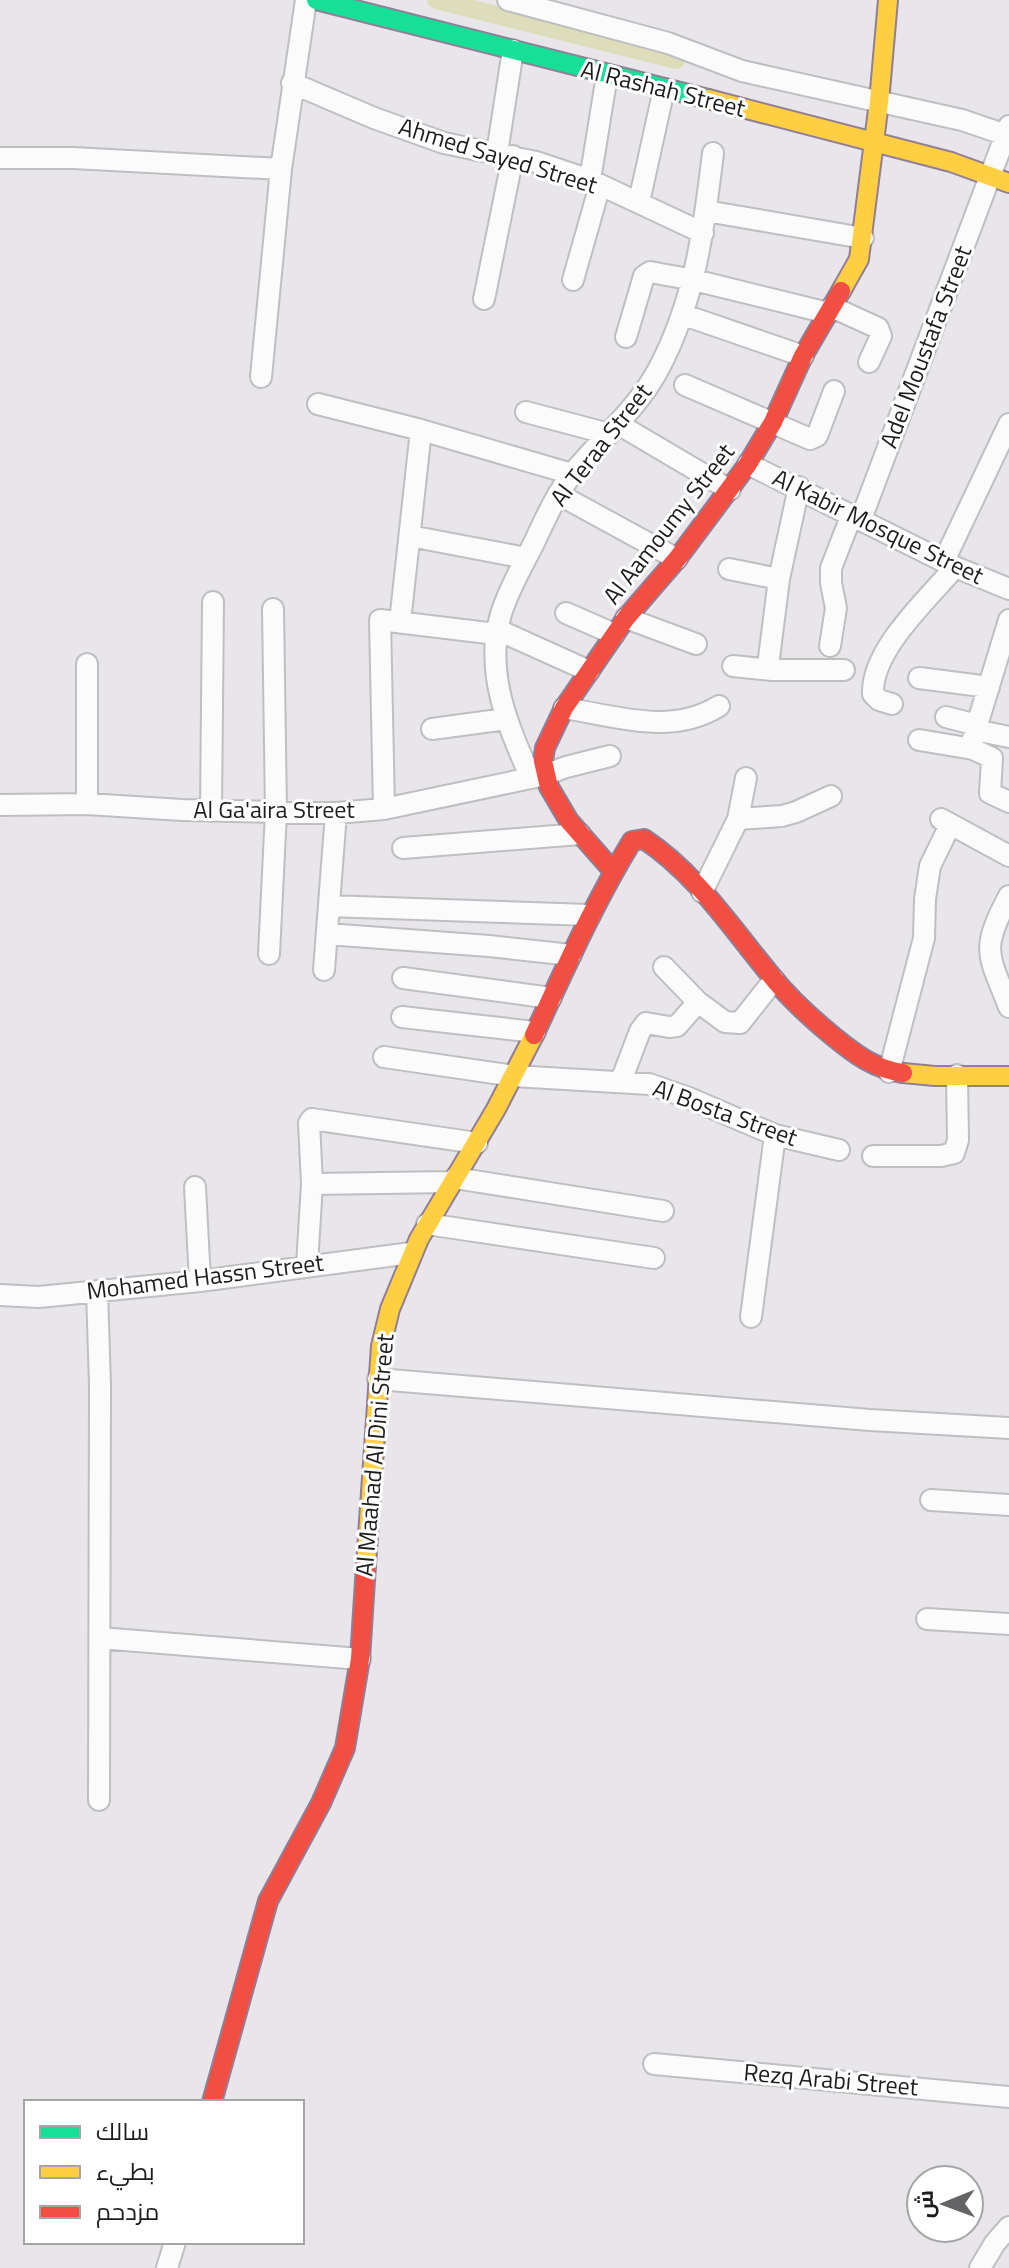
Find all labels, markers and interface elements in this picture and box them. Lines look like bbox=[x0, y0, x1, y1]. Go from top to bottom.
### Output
street label: Al Rashah Street bbox=[577, 50, 750, 126]
street label: Ahmed Sayed Street bbox=[395, 108, 602, 202]
street label: Adel Moustafa Street bbox=[870, 240, 980, 453]
street label: Al Teraa Street bbox=[541, 375, 660, 513]
street label: Al Aamoumy Street bbox=[594, 435, 743, 612]
street label: Al Kabir Mosque Street bbox=[767, 459, 991, 593]
street label: Al Ga'aira Street bbox=[193, 791, 355, 827]
street label: Al Bosta Street bbox=[648, 1069, 803, 1155]
street label: Mohamed Hassn Street bbox=[84, 1244, 326, 1308]
street label: Al Maahad Al Dini Street bbox=[345, 1332, 403, 1578]
street label: Rezq Arabi Street bbox=[742, 2053, 920, 2105]
legend bbox=[24, 2100, 304, 2244]
text: سالك bbox=[96, 2113, 149, 2149]
text: بطيء bbox=[96, 2153, 155, 2191]
north arrow bbox=[905, 2164, 985, 2244]
text: ش bbox=[908, 2190, 942, 2219]
text: مزدحم bbox=[96, 2193, 159, 2229]

